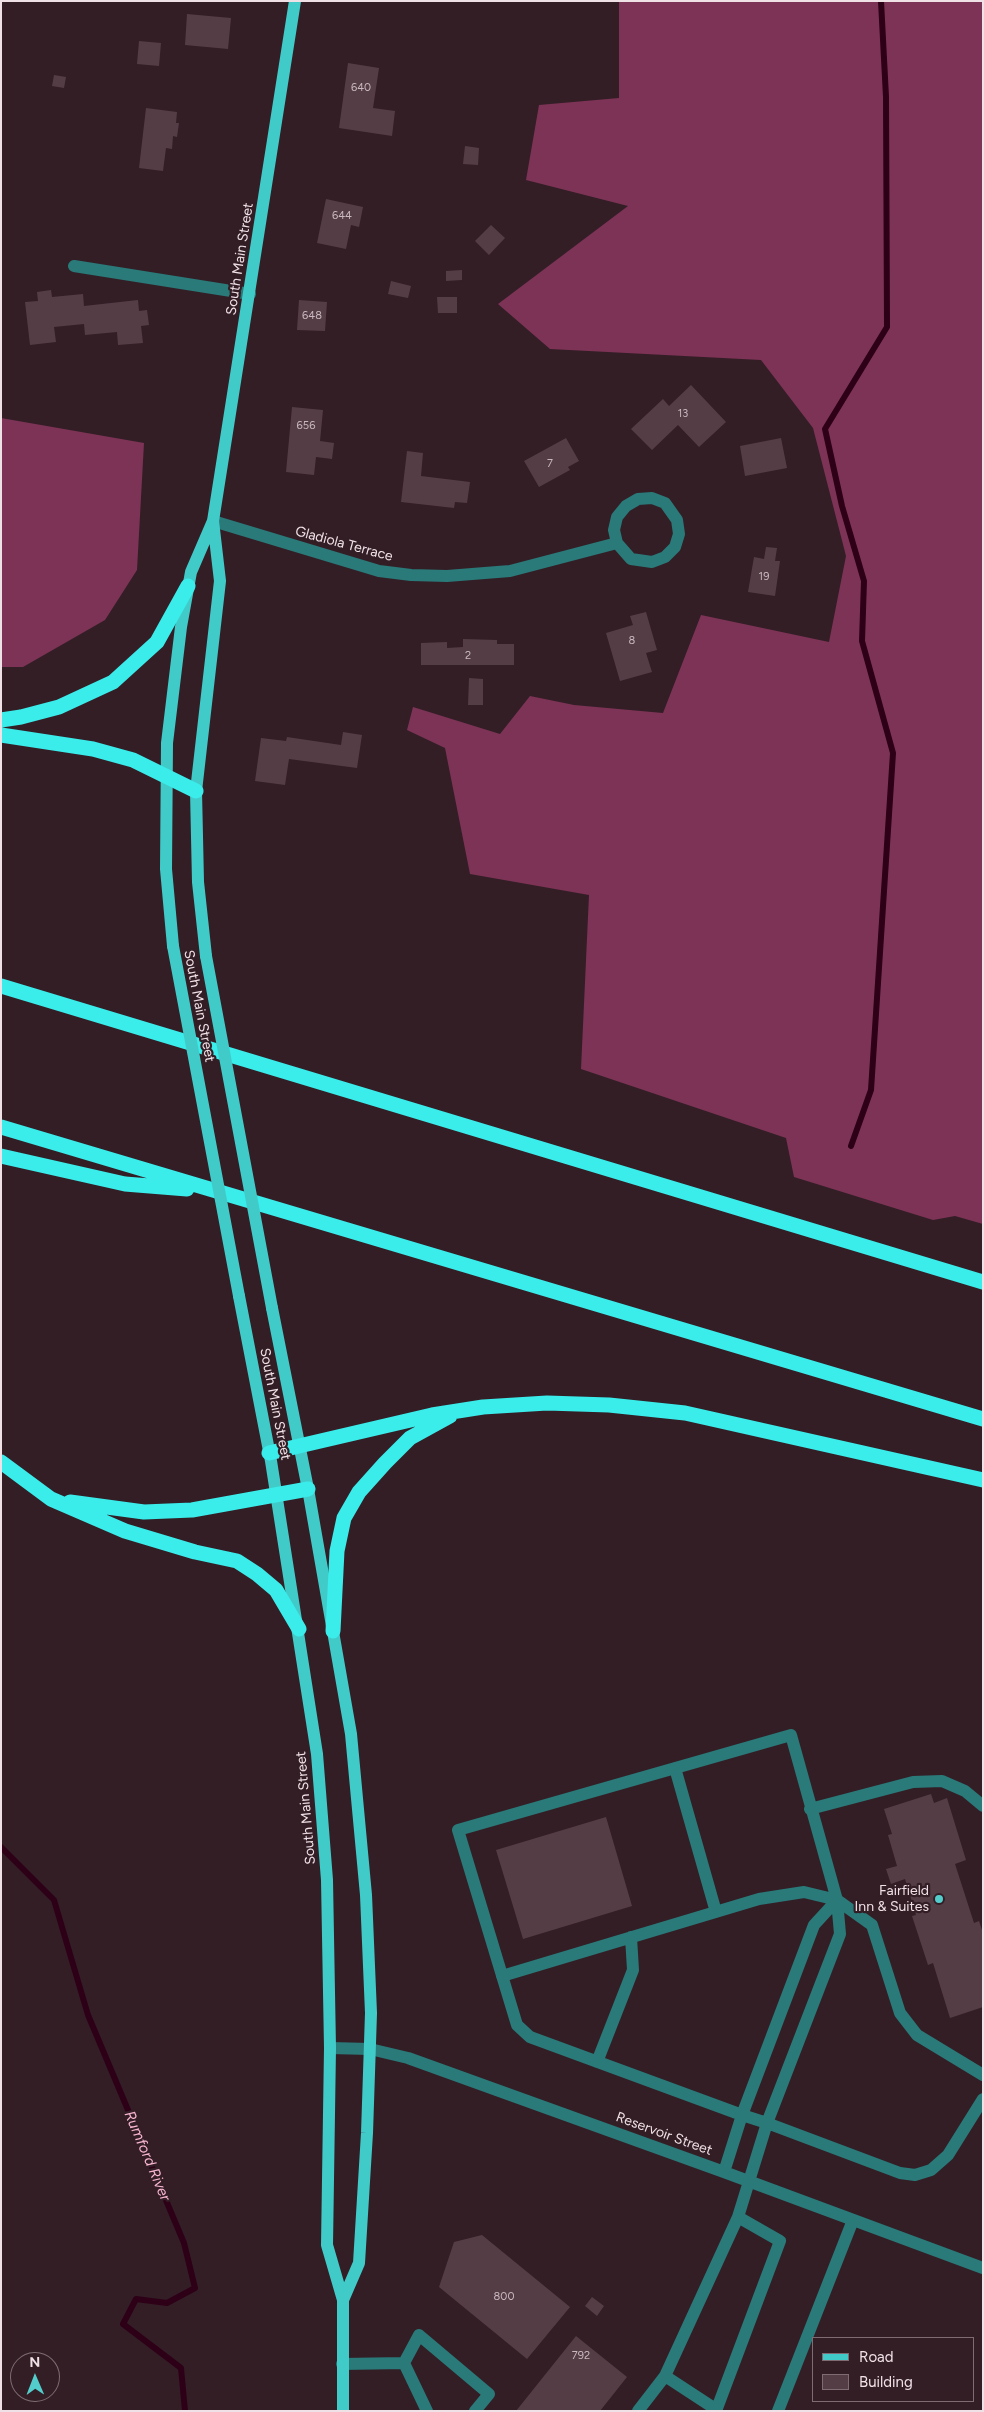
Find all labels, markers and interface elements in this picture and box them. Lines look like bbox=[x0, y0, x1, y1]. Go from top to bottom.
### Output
house number: 640 bbox=[351, 81, 371, 95]
street label: South Main Street bbox=[223, 201, 257, 317]
house number: 644 bbox=[332, 209, 352, 223]
house number: 648 bbox=[302, 309, 322, 323]
house number: 13 bbox=[678, 407, 688, 421]
house number: 656 bbox=[297, 419, 315, 433]
house number: 7 bbox=[547, 457, 553, 471]
street label: Gladiola Terrace bbox=[293, 523, 395, 565]
house number: 19 bbox=[759, 570, 769, 584]
house number: 8 bbox=[629, 634, 635, 648]
house number: 2 bbox=[465, 649, 471, 663]
street label: South Main Street bbox=[180, 949, 218, 1063]
street label: South Main Street bbox=[256, 1347, 294, 1461]
street label: South Main Street bbox=[293, 1751, 319, 1865]
place label: Fairfield Inn & Suites bbox=[855, 1883, 929, 1915]
marker: Fairfield Inn & Suites bbox=[933, 1893, 945, 1905]
water label: Rumford River bbox=[120, 2108, 174, 2204]
street label: Reservoir Street bbox=[614, 2109, 714, 2159]
house number: 800 bbox=[494, 2290, 514, 2304]
legend bbox=[812, 2337, 974, 2402]
text: Road bbox=[859, 2348, 894, 2366]
house number: 792 bbox=[572, 2349, 590, 2363]
north arrow bbox=[10, 2352, 60, 2402]
text: N bbox=[29, 2354, 40, 2371]
text: Building bbox=[859, 2373, 913, 2391]

